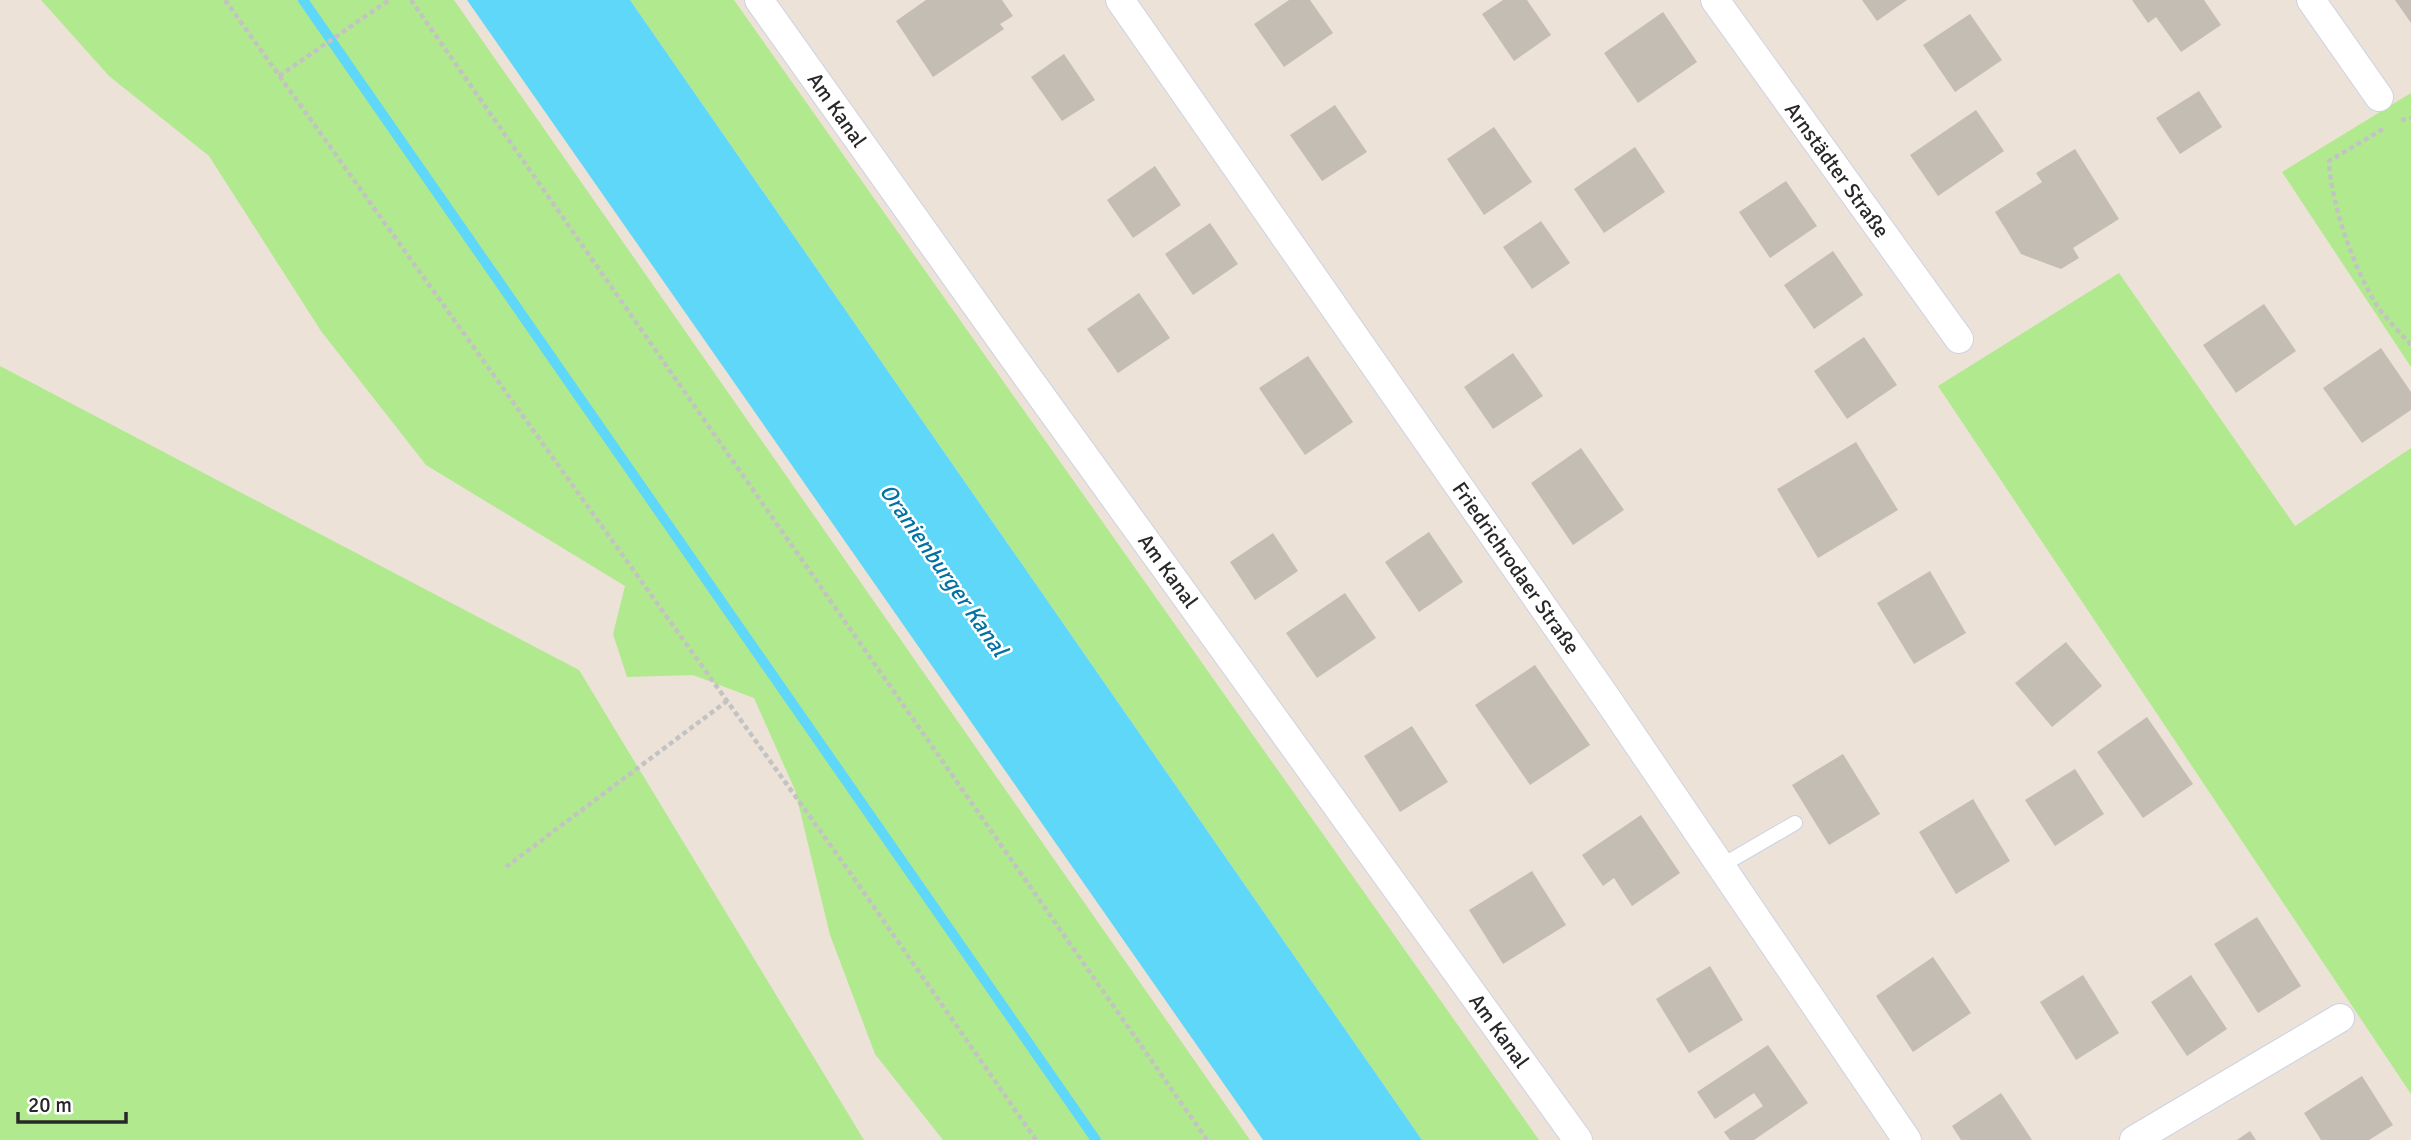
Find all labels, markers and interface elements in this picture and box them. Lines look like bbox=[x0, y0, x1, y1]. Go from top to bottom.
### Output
street label: Am Kanal bbox=[802, 67, 872, 153]
street label: Arnstädter Straße bbox=[1779, 97, 1895, 243]
street label: Friedrichrodaer Straße bbox=[1447, 477, 1585, 659]
water label: Oranienburger Kanal bbox=[873, 478, 1015, 664]
street label: Am Kanal bbox=[1132, 529, 1204, 613]
street label: Am Kanal bbox=[1463, 989, 1535, 1073]
scale bar bbox=[18, 1080, 126, 1124]
text: 20 m bbox=[28, 1092, 72, 1118]

